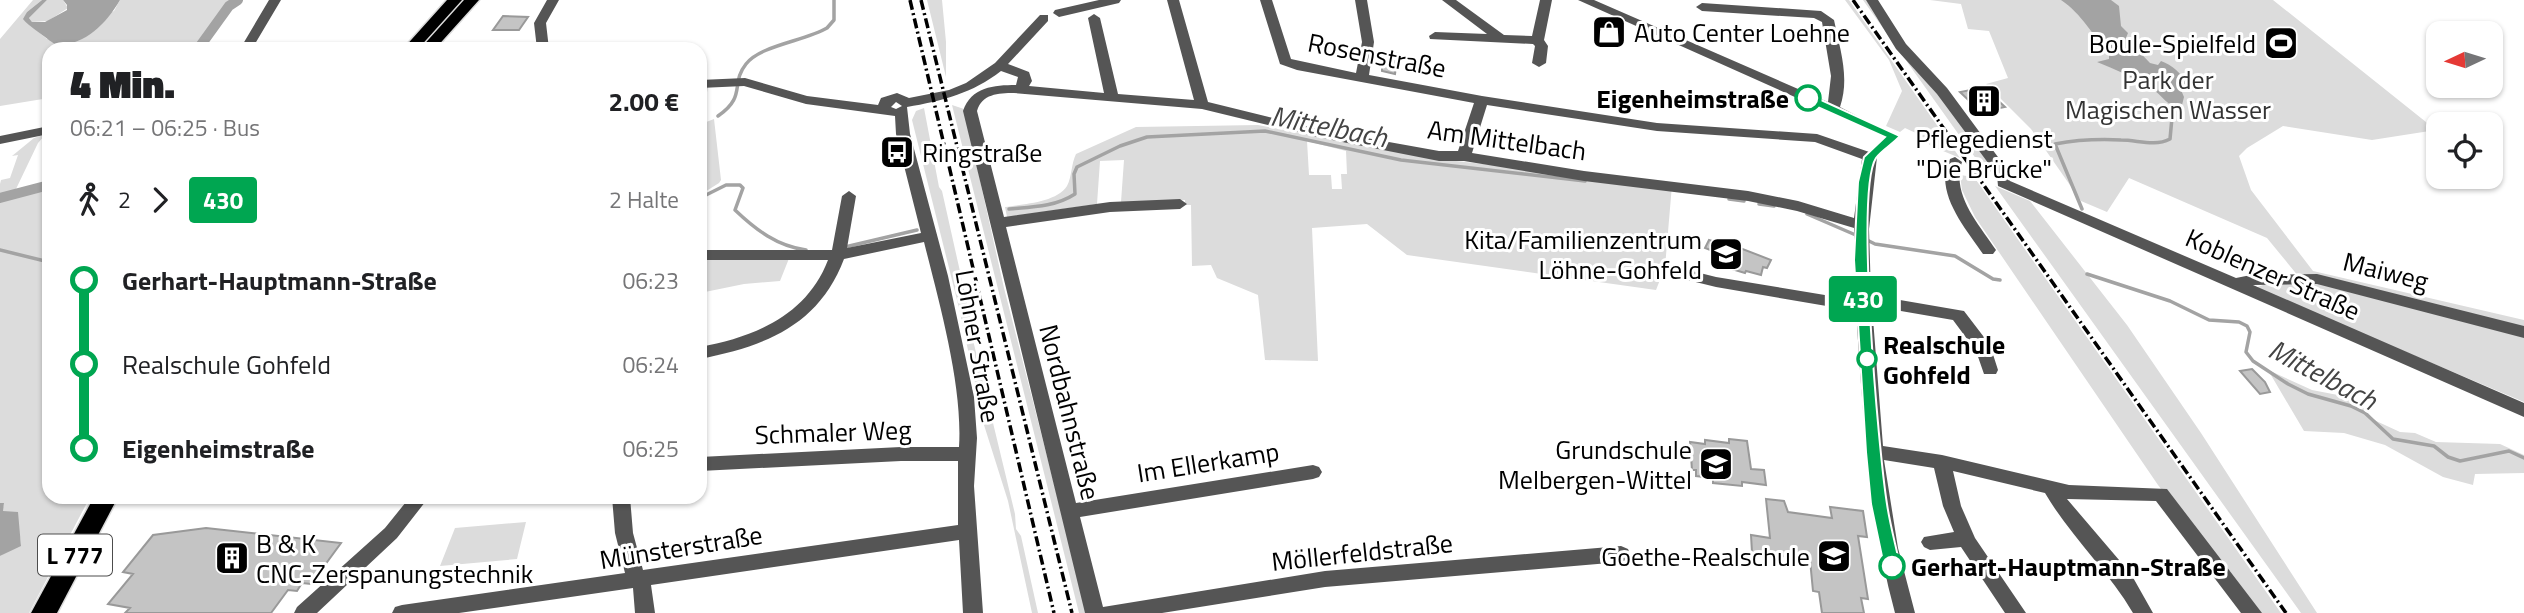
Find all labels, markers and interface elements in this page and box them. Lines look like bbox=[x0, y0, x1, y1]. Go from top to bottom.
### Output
shop icon: Auto Center Loehne bbox=[1590, 13, 1628, 51]
place label: Auto Center Loehne bbox=[1634, 13, 1850, 52]
north arrow bbox=[2426, 21, 2502, 98]
map controls bbox=[2426, 21, 2503, 189]
street label: Rosenstraße bbox=[1305, 23, 1449, 87]
place label: Boule-Spielfeld bbox=[2089, 24, 2256, 63]
sports icon: Boule-Spielfeld bbox=[2262, 24, 2300, 62]
text: 4 Min. bbox=[70, 55, 175, 113]
park label: Park der Magischen Wasser bbox=[2065, 60, 2271, 129]
place label: Eigenheimstraße bbox=[1596, 79, 1789, 118]
text: 2.00 € bbox=[608, 82, 679, 121]
building icon: Pflegedienst "Die Brücke" bbox=[1965, 82, 2003, 120]
marker: Eigenheimstraße bbox=[1795, 85, 1821, 111]
water label: Mittelbach bbox=[1267, 94, 1392, 159]
text: 06:21 – 06:25 · Bus bbox=[70, 110, 260, 145]
street label: Am Mittelbach bbox=[1425, 110, 1589, 170]
button: locate bbox=[2426, 112, 2503, 189]
place label: Pflegedienst "Die Brücke" bbox=[1915, 119, 2053, 188]
bus stop icon: Ringstraße bbox=[878, 133, 916, 171]
place label: Ringstraße bbox=[922, 133, 1042, 172]
icon: walk bbox=[70, 181, 108, 219]
icon: forward bbox=[141, 181, 179, 219]
text: 2 bbox=[118, 182, 131, 217]
text: 430 bbox=[203, 182, 243, 218]
text: 2 Halte bbox=[609, 182, 679, 217]
street label: Koblenzer Straße bbox=[2179, 218, 2367, 330]
place label: Kita/Familienzentrum Löhne-Gohfeld bbox=[1464, 220, 1702, 289]
school or university icon: Kita/Familienzentrum Löhne-Gohfeld bbox=[1707, 235, 1745, 273]
street label: Maiweg bbox=[2339, 242, 2433, 300]
text: Gerhart-Hauptmann-Straße bbox=[122, 261, 437, 300]
text: 06:23 bbox=[622, 263, 679, 298]
street label: Löhner Straße bbox=[945, 266, 1011, 426]
line badge: 430 bbox=[1823, 276, 1903, 322]
text: 430 bbox=[1843, 281, 1883, 317]
street label: Nordbahnstraße bbox=[1029, 320, 1111, 504]
place label: Realschule Gohfeld bbox=[1883, 325, 2005, 394]
water label: Mittelbach bbox=[2261, 327, 2386, 421]
text: Realschule Gohfeld bbox=[122, 345, 331, 384]
text: 06:24 bbox=[622, 347, 679, 382]
marker: Realschule Gohfeld bbox=[1857, 349, 1877, 369]
street label: Schmaler Weg bbox=[754, 410, 912, 454]
text: Eigenheimstraße bbox=[122, 429, 315, 468]
place label: Grundschule Melbergen-Wittel bbox=[1498, 430, 1692, 499]
text: 06:25 bbox=[622, 431, 679, 466]
street label: Im Ellerkamp bbox=[1134, 432, 1282, 492]
school or university icon: Grundschule Melbergen-Wittel bbox=[1697, 445, 1735, 483]
street label: Münsterstraße bbox=[597, 515, 765, 579]
street label: Möllerfeldstraße bbox=[1269, 523, 1455, 581]
place label: B & K CNC-Zerspanungstechnik bbox=[256, 524, 533, 593]
road number: L 777 bbox=[38, 534, 112, 576]
place label: Goethe-Realschule bbox=[1601, 537, 1810, 576]
school or university icon: Goethe-Realschule bbox=[1815, 537, 1853, 575]
building icon: B & K CNC-Zerspanungstechnik bbox=[213, 539, 251, 577]
place label: Gerhart-Hauptmann-Straße bbox=[1911, 547, 2226, 586]
marker: Gerhart-Hauptmann-Straße bbox=[1879, 553, 1905, 579]

